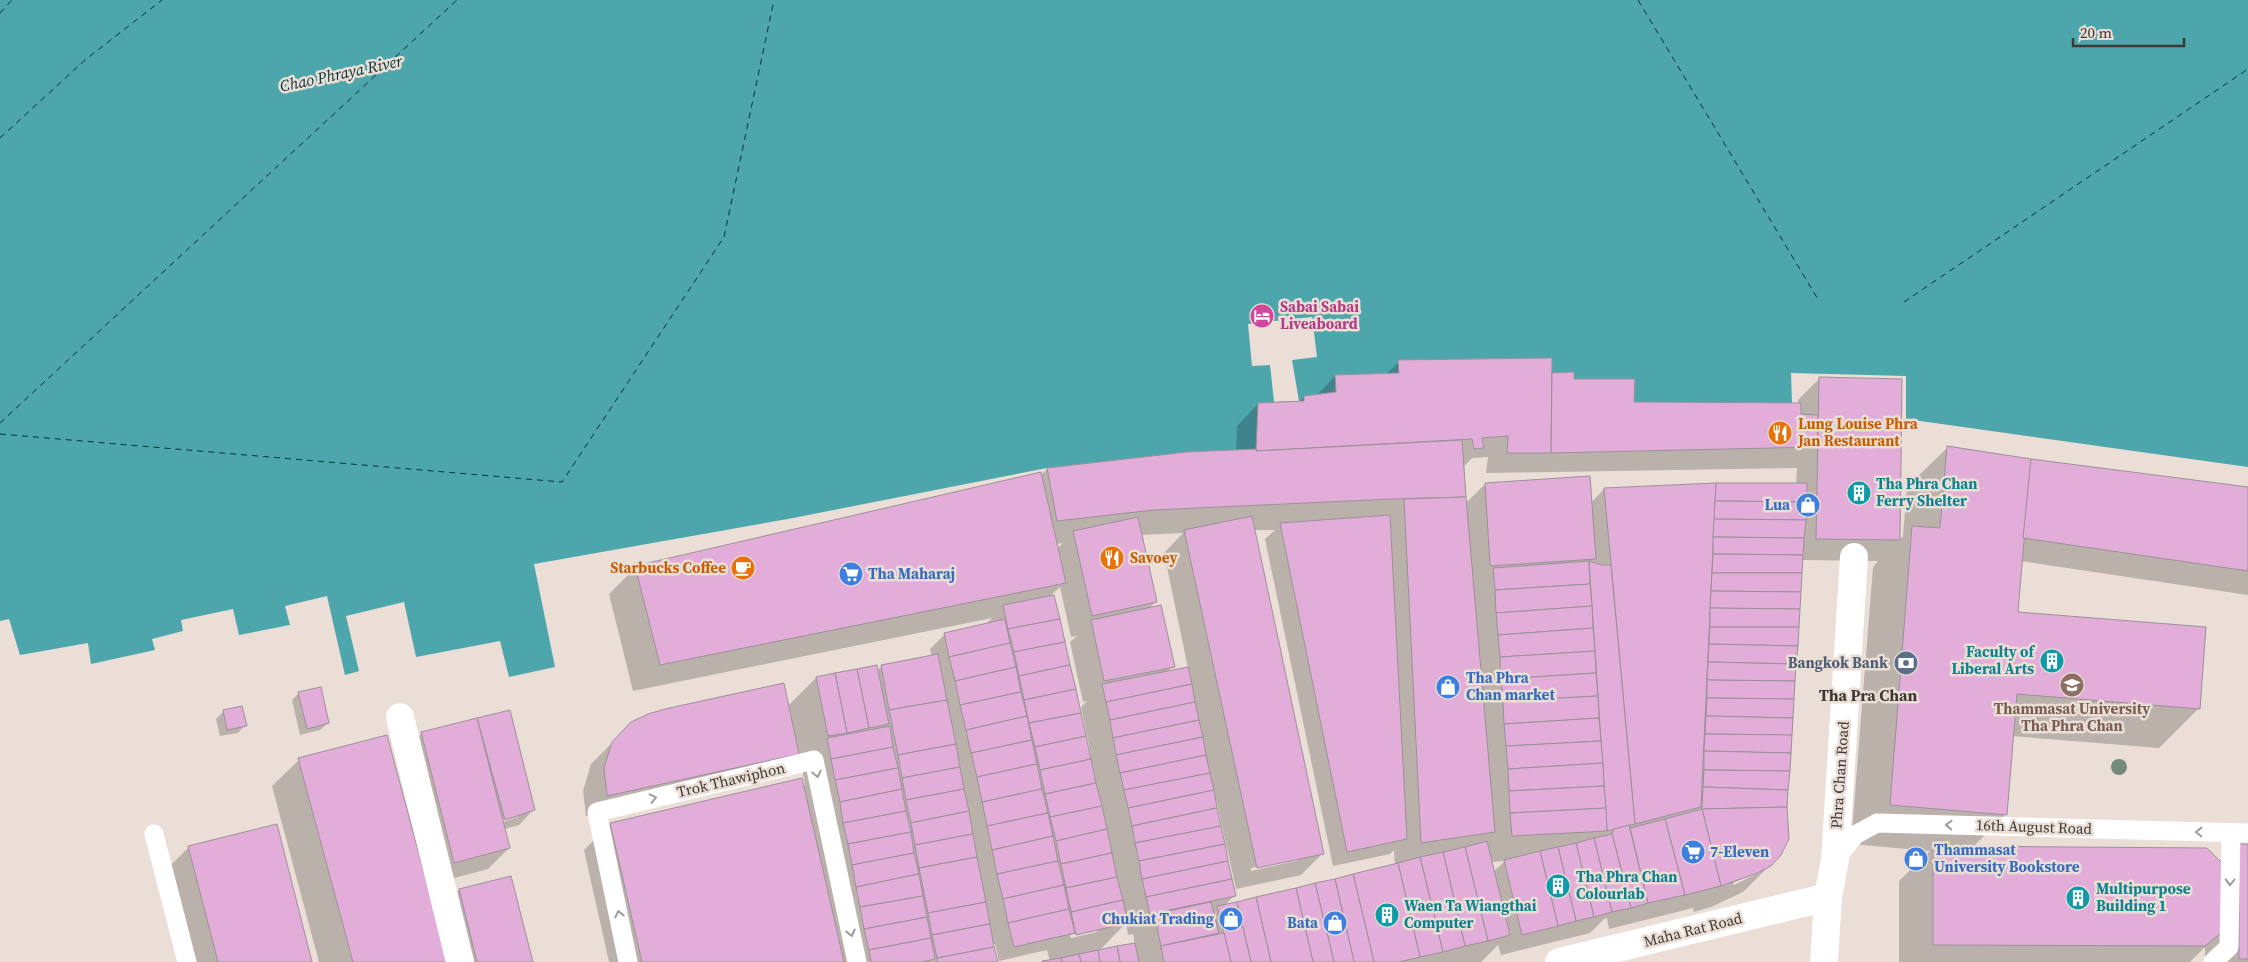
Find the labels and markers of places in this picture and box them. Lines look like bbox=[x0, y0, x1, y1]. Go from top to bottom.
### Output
place label: Sabai Sabai Liveaboard bbox=[1280, 296, 1359, 334]
hotel icon: Sabai Sabai Liveaboard bbox=[1249, 303, 1275, 329]
place label: Lung Louise Phra Jan Restaurant bbox=[1797, 413, 1919, 451]
restaurant icon: Lung Louise Phra Jan Restaurant bbox=[1767, 420, 1793, 446]
place label: Tha Phra Chan Ferry Shelter bbox=[1876, 473, 1978, 511]
building icon: Tha Phra Chan Ferry Shelter bbox=[1846, 480, 1872, 506]
shop icon: Lua bbox=[1795, 492, 1821, 518]
place label: Lua bbox=[1764, 494, 1791, 515]
restaurant icon: Savoey bbox=[1099, 545, 1125, 571]
place label: Savoey bbox=[1130, 547, 1178, 568]
cafe icon: Starbucks Coffee bbox=[730, 555, 756, 581]
place label: Starbucks Coffee bbox=[610, 557, 726, 578]
supermarket icon: Tha Maharaj bbox=[838, 561, 864, 587]
place label: Tha Maharaj bbox=[868, 563, 955, 584]
place label: Faculty of Liberal Arts bbox=[1951, 641, 2036, 679]
building icon: Faculty of Liberal Arts bbox=[2039, 648, 2065, 674]
bank icon: Bangkok Bank bbox=[1893, 650, 1919, 676]
place label: Bangkok Bank bbox=[1788, 652, 1888, 673]
place label: Tha Phra Chan market bbox=[1466, 667, 1555, 705]
school or university icon: Thammasat University Tha Phra Chan bbox=[2059, 672, 2085, 698]
shop icon: Tha Phra Chan market bbox=[1435, 674, 1461, 700]
place label: Thammasat University Tha Phra Chan bbox=[1994, 698, 2150, 736]
supermarket icon: 7-Eleven bbox=[1680, 839, 1706, 865]
place label: Thammasat University Bookstore bbox=[1934, 839, 2080, 877]
place label: 7-Eleven bbox=[1710, 841, 1769, 862]
shop icon: Thammasat University Bookstore bbox=[1903, 846, 1929, 872]
place label: Tha Phra Chan Colourlab bbox=[1576, 866, 1678, 904]
building icon: Tha Phra Chan Colourlab bbox=[1545, 873, 1571, 899]
place label: Multipurpose Building 1 bbox=[2096, 878, 2191, 916]
building icon: Multipurpose Building 1 bbox=[2065, 885, 2091, 911]
place label: Waen Ta Wiangthai Computer bbox=[1404, 895, 1537, 933]
building icon: Waen Ta Wiangthai Computer bbox=[1374, 902, 1400, 928]
shop icon: Chukiat Trading bbox=[1218, 906, 1244, 932]
place label: Chukiat Trading bbox=[1102, 908, 1214, 929]
shop icon: Bata bbox=[1322, 910, 1348, 936]
place label: Bata bbox=[1287, 912, 1319, 933]

